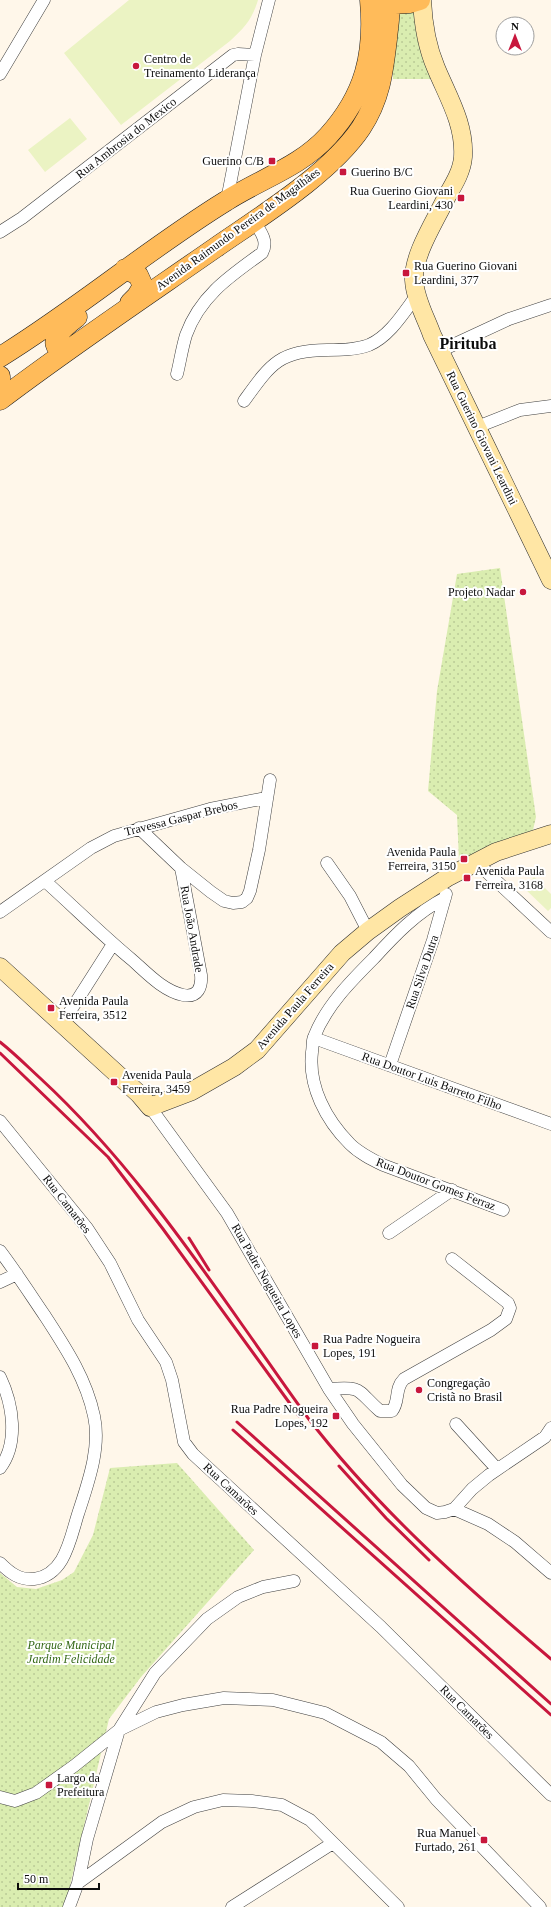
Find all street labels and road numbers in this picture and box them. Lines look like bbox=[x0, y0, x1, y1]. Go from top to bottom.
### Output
street label: Rua Ambrosia do Mexico bbox=[73, 94, 179, 182]
street label: Avenida Raimundo Pereira de Magalhães bbox=[153, 165, 323, 293]
street label: Rua Guerino Giovani Leardini bbox=[443, 369, 521, 508]
street label: Travessa Gaspar Brebos bbox=[123, 797, 239, 839]
street label: Rua João Andrade bbox=[177, 884, 207, 974]
street label: Rua Silva Dutra bbox=[403, 933, 441, 1011]
street label: Avenida Paula Ferreira bbox=[254, 959, 337, 1052]
street label: Rua Doutor Luis Barreto Filho bbox=[360, 1049, 504, 1113]
street label: Rua Doutor Gomes Ferraz bbox=[374, 1155, 498, 1213]
street label: Rua Camarões bbox=[40, 1172, 94, 1236]
street label: Rua Padre Nogueira Lopes bbox=[229, 1221, 306, 1341]
street label: Rua Camarões bbox=[201, 1460, 262, 1518]
street label: Rua Camarões bbox=[437, 1682, 497, 1742]

